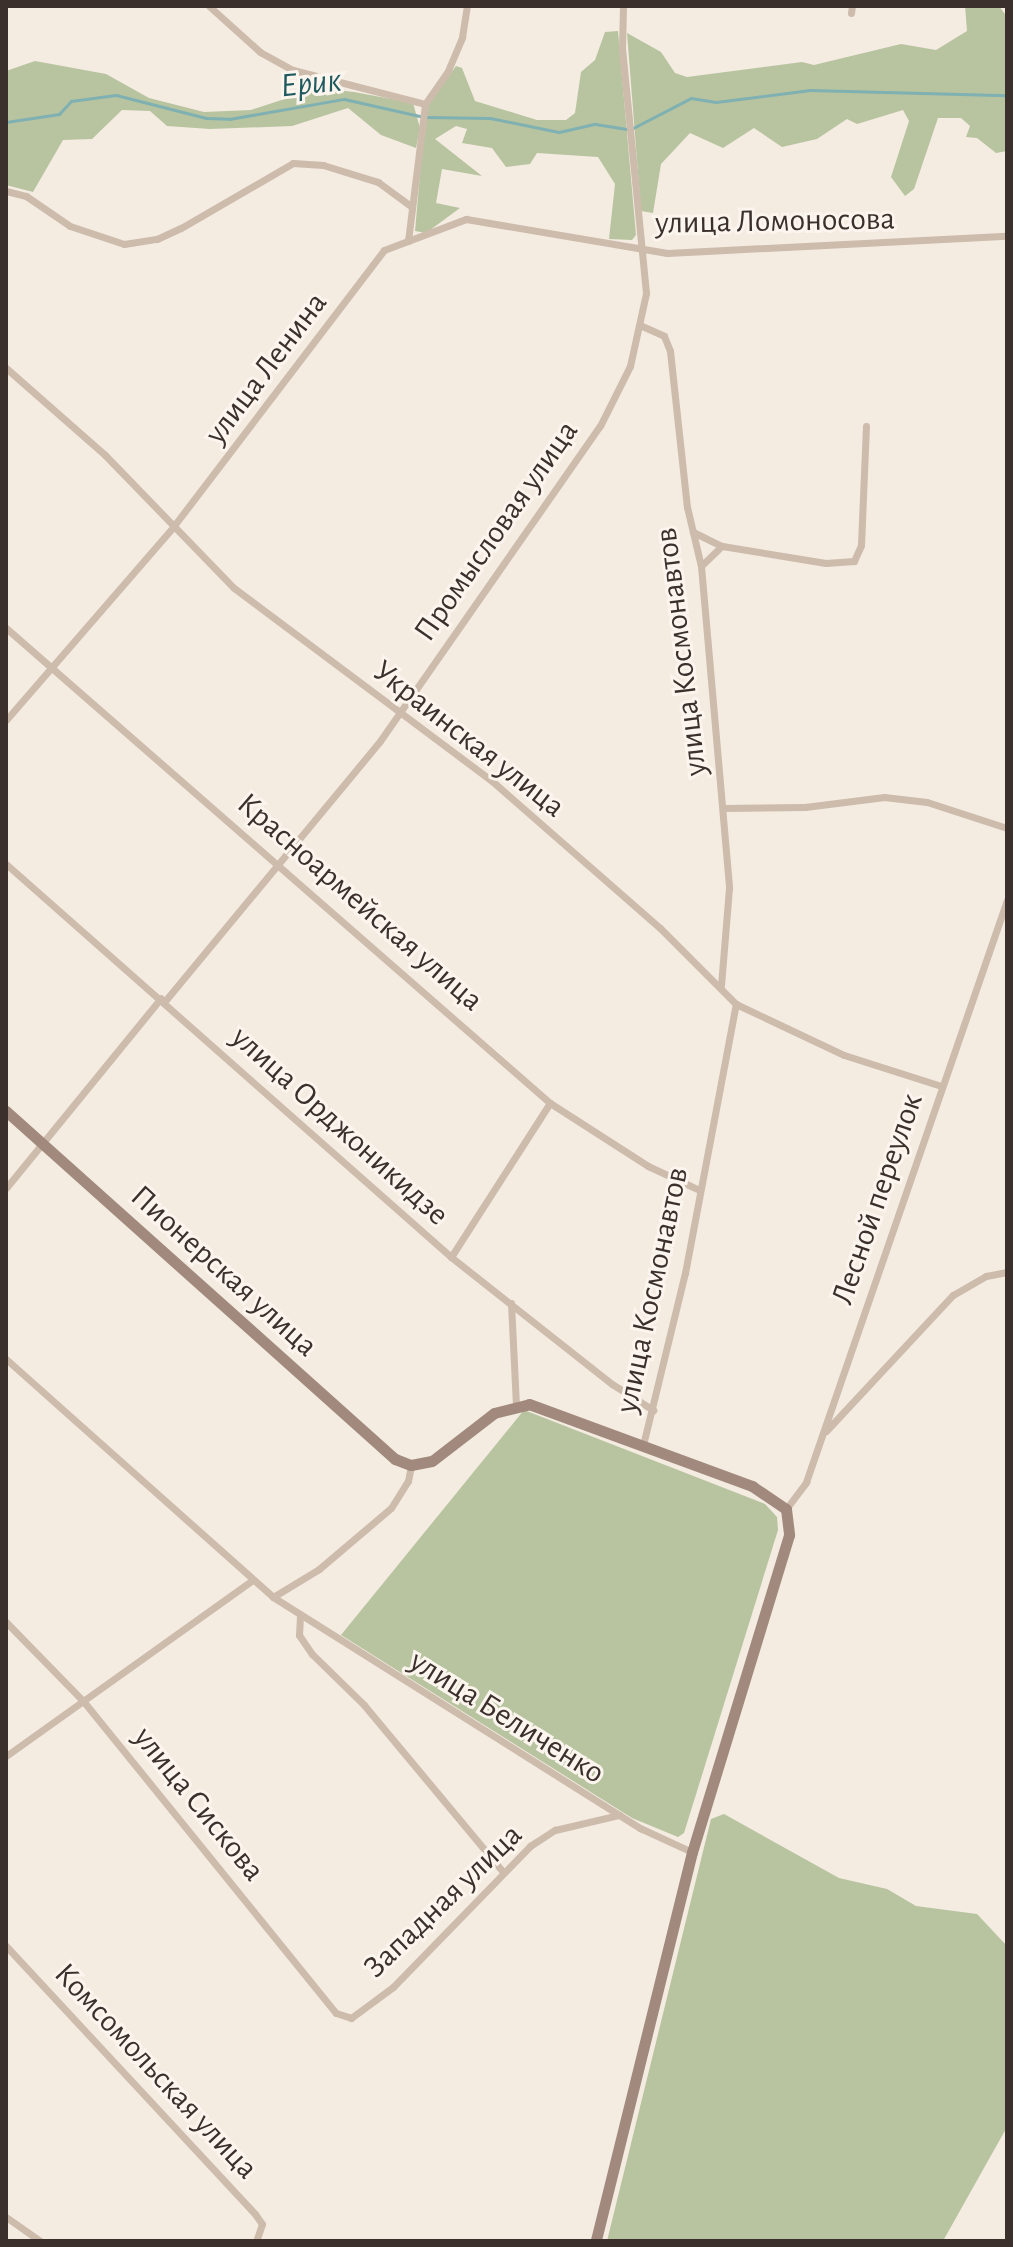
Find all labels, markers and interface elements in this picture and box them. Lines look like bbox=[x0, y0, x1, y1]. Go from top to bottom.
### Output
water label: Ерик bbox=[279, 61, 343, 107]
street label: улица Ломоносова bbox=[655, 200, 895, 242]
street label: улица Ленина bbox=[197, 285, 335, 451]
street label: Промысловая улица bbox=[406, 413, 586, 649]
street label: улица Космонавтов bbox=[647, 526, 715, 778]
street label: Украинская улица bbox=[365, 652, 573, 826]
street label: Красноармейская улица bbox=[229, 785, 491, 1019]
street label: улица Орджоникидзе bbox=[223, 1018, 457, 1234]
street label: Лесной переулок bbox=[823, 1089, 931, 1309]
street label: улица Космонавтов bbox=[607, 1164, 697, 1416]
street label: Пионерская улица bbox=[123, 1177, 325, 1365]
street label: улица Беличенко bbox=[403, 1642, 611, 1792]
street label: улица Сискова bbox=[125, 1719, 273, 1889]
street label: Западная улица bbox=[356, 1816, 530, 1986]
street label: Комсомольская улица bbox=[46, 1955, 266, 2187]

